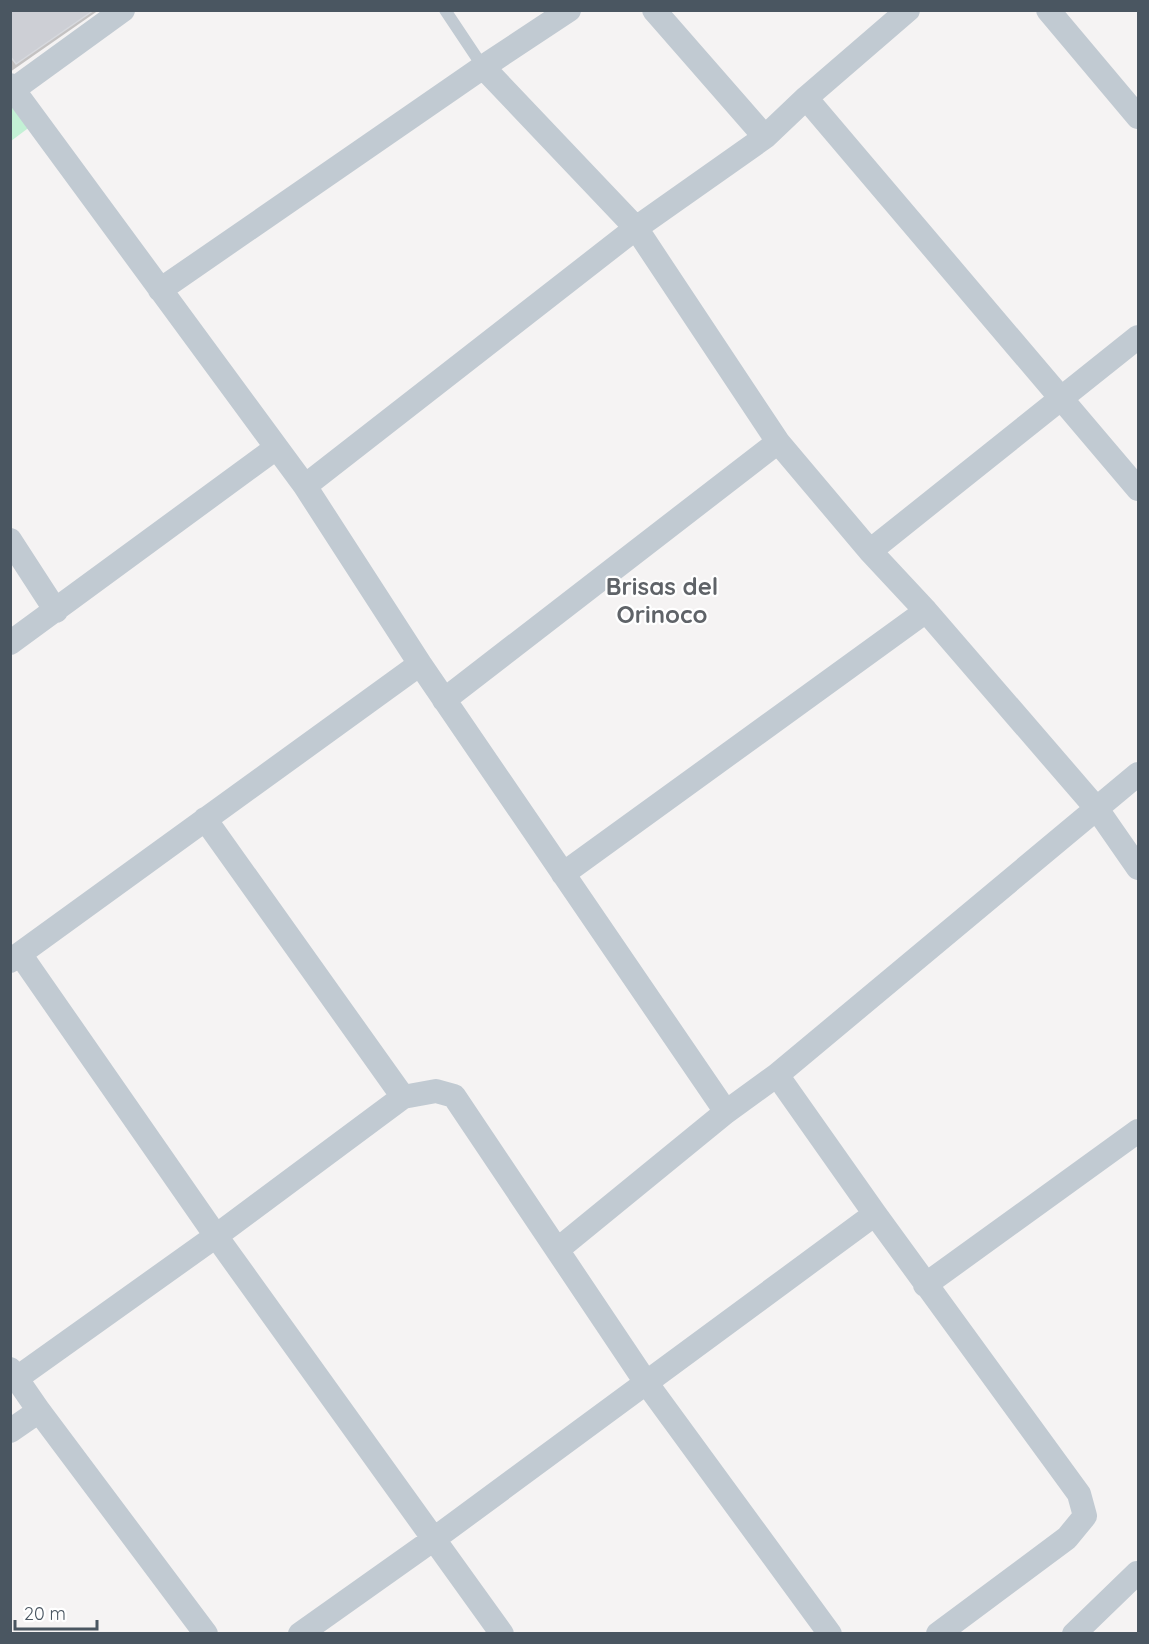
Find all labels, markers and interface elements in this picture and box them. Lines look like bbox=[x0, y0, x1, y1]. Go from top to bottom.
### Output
district label: Brisas del Orinoco bbox=[606, 571, 718, 629]
scale bar bbox=[15, 1593, 98, 1631]
text: 20 m bbox=[24, 1602, 66, 1625]

